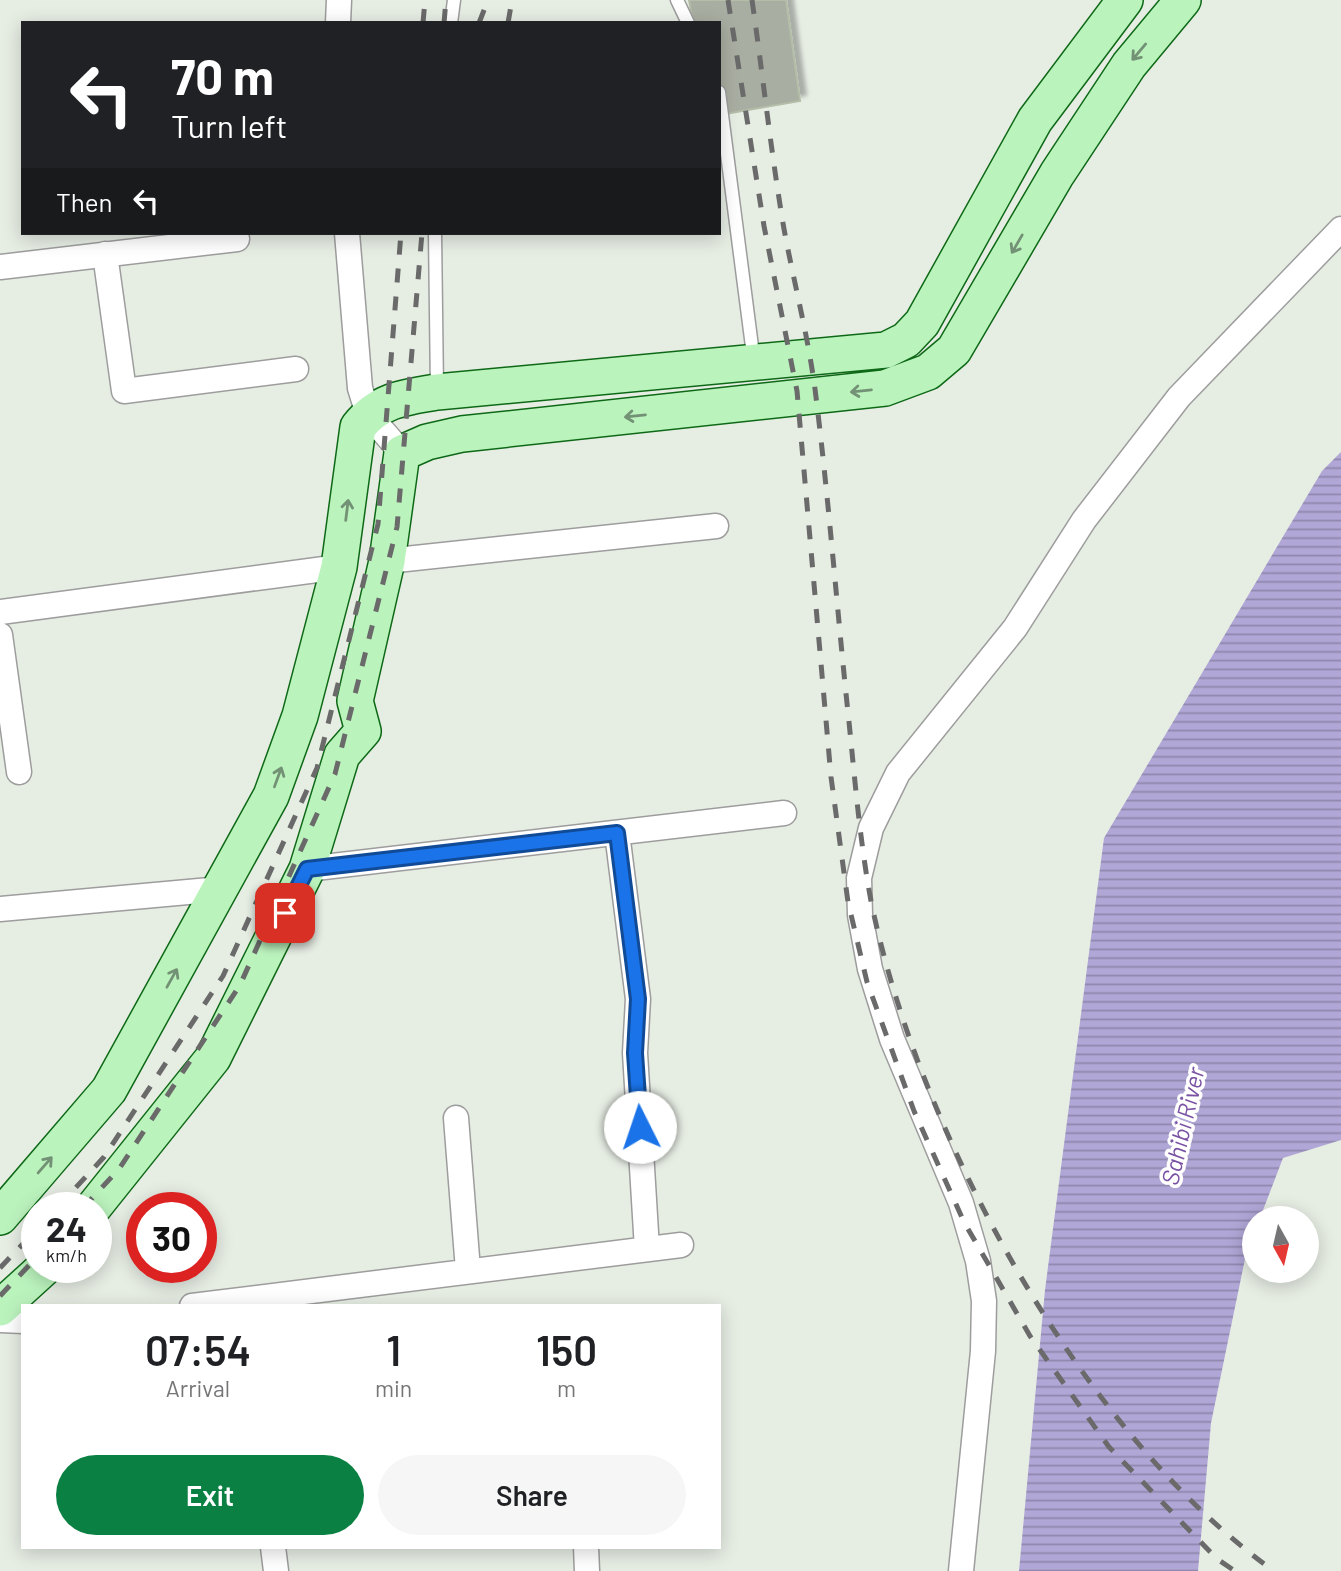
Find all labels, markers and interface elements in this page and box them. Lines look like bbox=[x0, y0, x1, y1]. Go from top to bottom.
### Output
one-way arrow bbox=[1131, 43, 1147, 61]
text: 70 m bbox=[171, 46, 274, 105]
icon: left bbox=[56, 49, 147, 140]
text: Turn left bbox=[171, 106, 288, 144]
icon: left bbox=[127, 182, 165, 220]
text: Then bbox=[56, 186, 113, 217]
one-way arrow bbox=[1009, 233, 1023, 253]
one-way arrow bbox=[850, 385, 873, 398]
one-way arrow bbox=[624, 410, 647, 423]
one-way arrow bbox=[340, 499, 353, 522]
one-way arrow bbox=[273, 766, 285, 788]
pin bbox=[255, 883, 315, 943]
icon: arrive bbox=[266, 894, 304, 932]
one-way arrow bbox=[166, 968, 179, 989]
water label: Sahibi River bbox=[1154, 1063, 1210, 1188]
position arrow bbox=[603, 1090, 677, 1164]
one-way arrow bbox=[37, 1156, 53, 1174]
speed limit sign: 30 bbox=[126, 1192, 217, 1283]
north arrow bbox=[1242, 1206, 1320, 1283]
map controls bbox=[1242, 1206, 1319, 1283]
text: 24 bbox=[46, 1207, 87, 1249]
text: km/h bbox=[46, 1244, 87, 1266]
text: 07:54 bbox=[145, 1324, 251, 1374]
text: 1 bbox=[386, 1324, 401, 1374]
text: 150 bbox=[536, 1324, 597, 1374]
text: Arrival bbox=[166, 1374, 230, 1402]
text: min bbox=[375, 1374, 412, 1402]
text: m bbox=[557, 1374, 576, 1402]
button: Exit bbox=[56, 1455, 364, 1535]
button: Share bbox=[378, 1455, 686, 1535]

